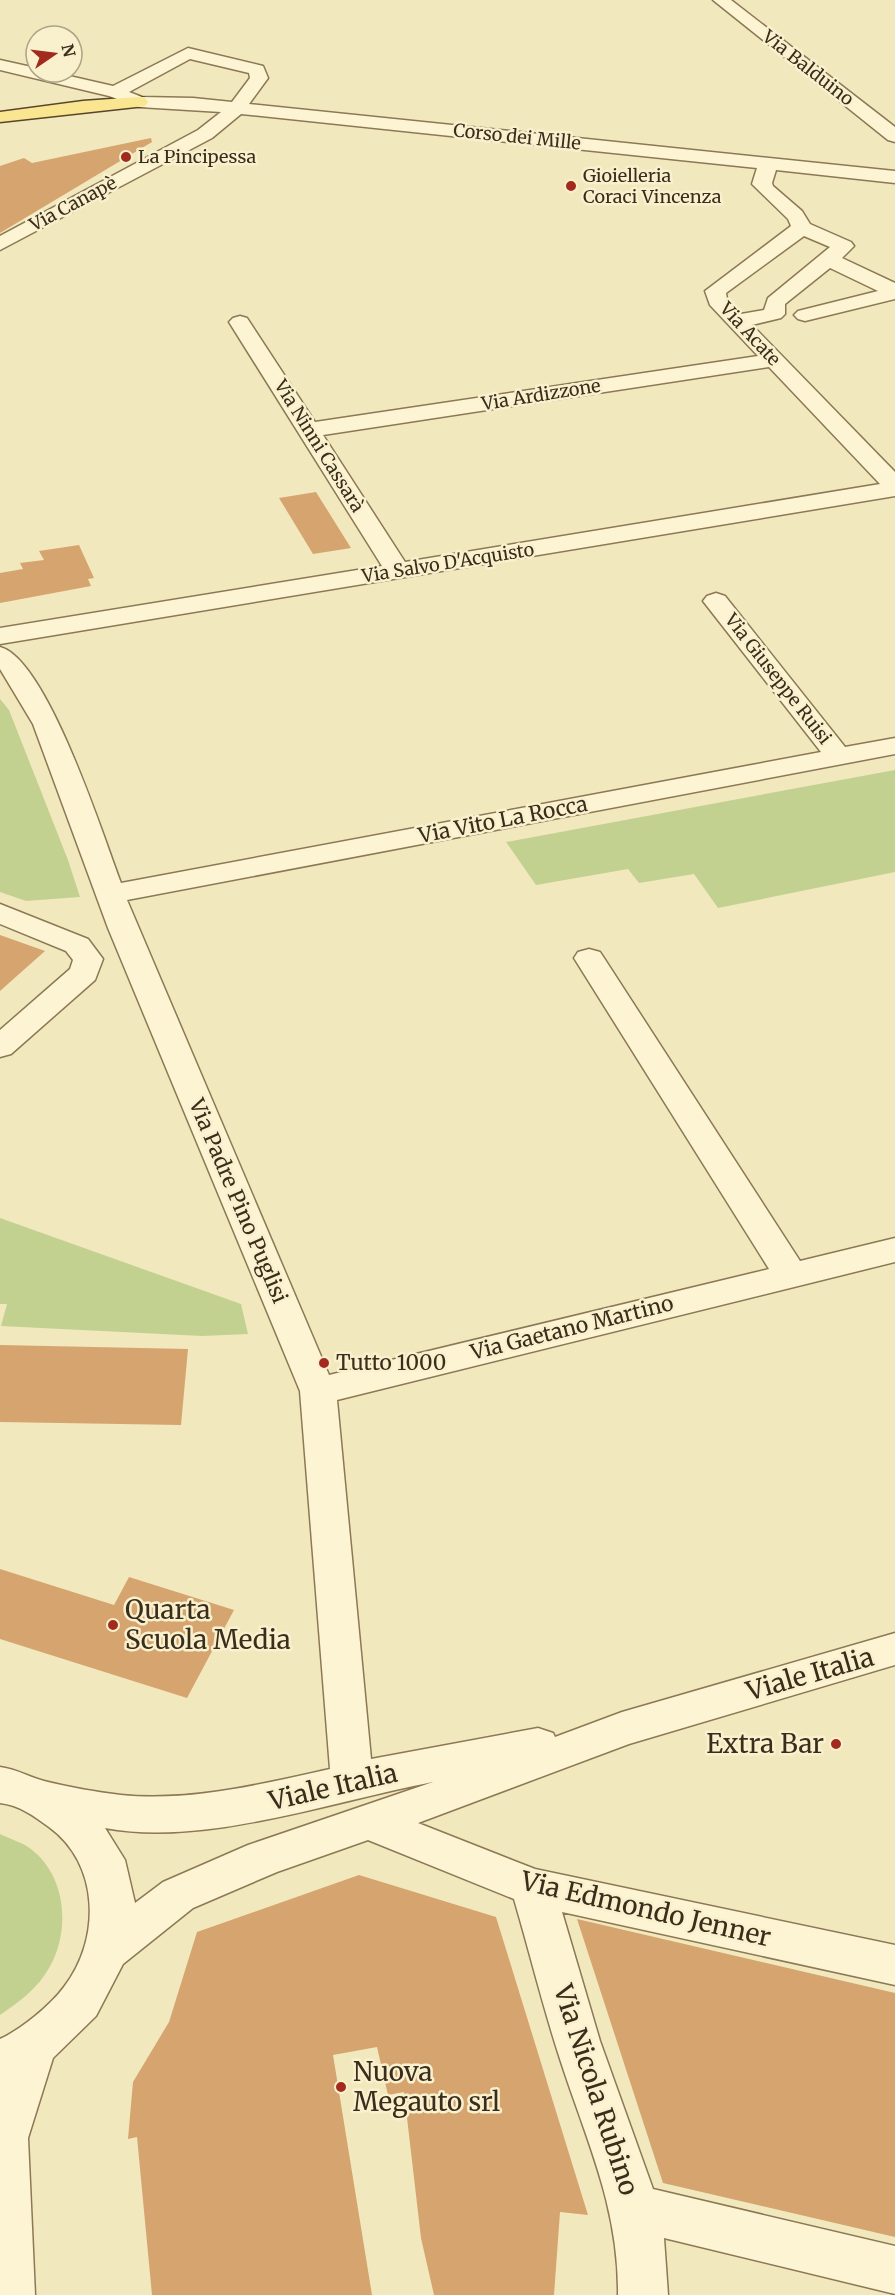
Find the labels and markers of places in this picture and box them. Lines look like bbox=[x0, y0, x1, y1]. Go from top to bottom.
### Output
place label: La Pincipessa bbox=[138, 145, 257, 168]
marker: La Pincipessa bbox=[119, 150, 133, 164]
place label: Gioielleria Coraci Vincenza bbox=[583, 164, 722, 208]
marker: Gioielleria Coraci Vincenza bbox=[564, 179, 578, 193]
place label: Tutto 1000 bbox=[336, 1349, 446, 1376]
marker: Tutto 1000 bbox=[317, 1356, 331, 1370]
place label: Quarta Scuola Media bbox=[125, 1593, 291, 1656]
marker: Quarta Scuola Media bbox=[106, 1618, 120, 1632]
place label: Extra Bar bbox=[706, 1727, 824, 1760]
marker: Extra Bar bbox=[829, 1737, 843, 1751]
place label: Nuova Megauto srl bbox=[353, 2055, 500, 2118]
marker: Nuova Megauto srl bbox=[334, 2080, 348, 2094]

